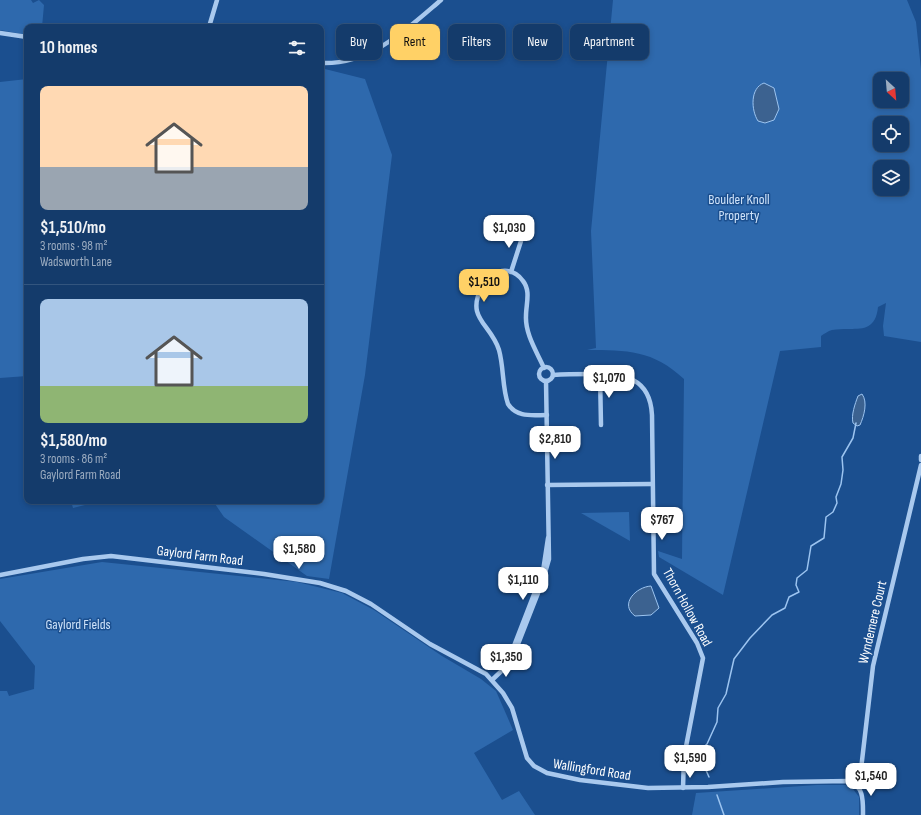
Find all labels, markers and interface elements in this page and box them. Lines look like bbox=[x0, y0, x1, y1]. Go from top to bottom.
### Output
chip: Buy bbox=[336, 24, 382, 60]
chip: Rent bbox=[390, 24, 440, 60]
chip: Filters bbox=[448, 24, 505, 60]
chip: New bbox=[513, 24, 562, 60]
chip: Apartment bbox=[570, 24, 649, 60]
icon: filters bbox=[286, 37, 308, 59]
text: 10 homes bbox=[40, 38, 97, 58]
north arrow bbox=[873, 72, 909, 108]
map controls bbox=[873, 72, 909, 196]
icon: home bbox=[138, 112, 210, 184]
button: locate bbox=[873, 116, 909, 152]
button: layers bbox=[873, 160, 909, 196]
park label: Boulder Knoll Property bbox=[708, 191, 770, 224]
pin: $1,030 bbox=[476, 215, 542, 249]
text: $1,510/mo bbox=[40, 218, 106, 238]
text: $1,030 bbox=[492, 220, 526, 236]
text: 3 rooms · 98 m² bbox=[40, 238, 107, 254]
text: Wadsworth Lane bbox=[40, 254, 112, 270]
pin: $1,510 bbox=[451, 269, 517, 303]
text: $1,510 bbox=[468, 274, 500, 290]
icon: home bbox=[138, 325, 210, 397]
pin: $1,070 bbox=[576, 365, 642, 399]
text: $1,070 bbox=[593, 370, 625, 386]
pin: $2,810 bbox=[522, 426, 588, 460]
text: $1,580/mo bbox=[40, 431, 107, 451]
text: $2,810 bbox=[539, 431, 571, 447]
text: 3 rooms · 86 m² bbox=[40, 451, 107, 467]
text: Gaylord Farm Road bbox=[40, 467, 121, 483]
pin: $767 bbox=[638, 507, 686, 541]
text: $767 bbox=[650, 512, 674, 528]
pin: $1,580 bbox=[266, 536, 332, 570]
text: $1,580 bbox=[282, 541, 316, 557]
street label: Gaylord Farm Road bbox=[156, 542, 244, 569]
street label: Thorn Hollow Road bbox=[659, 565, 716, 649]
pin: $1,110 bbox=[490, 567, 556, 601]
text: $1,110 bbox=[507, 572, 539, 588]
street label: Wyndemere Court bbox=[855, 579, 890, 665]
park label: Gaylord Fields bbox=[45, 616, 111, 633]
pin: $1,350 bbox=[473, 644, 539, 678]
text: $1,350 bbox=[490, 649, 522, 665]
pin: $1,590 bbox=[657, 745, 723, 779]
text: $1,590 bbox=[673, 750, 707, 766]
street label: Wallingford Road bbox=[552, 755, 632, 784]
pin: $1,540 bbox=[838, 763, 904, 797]
text: $1,540 bbox=[854, 768, 888, 784]

